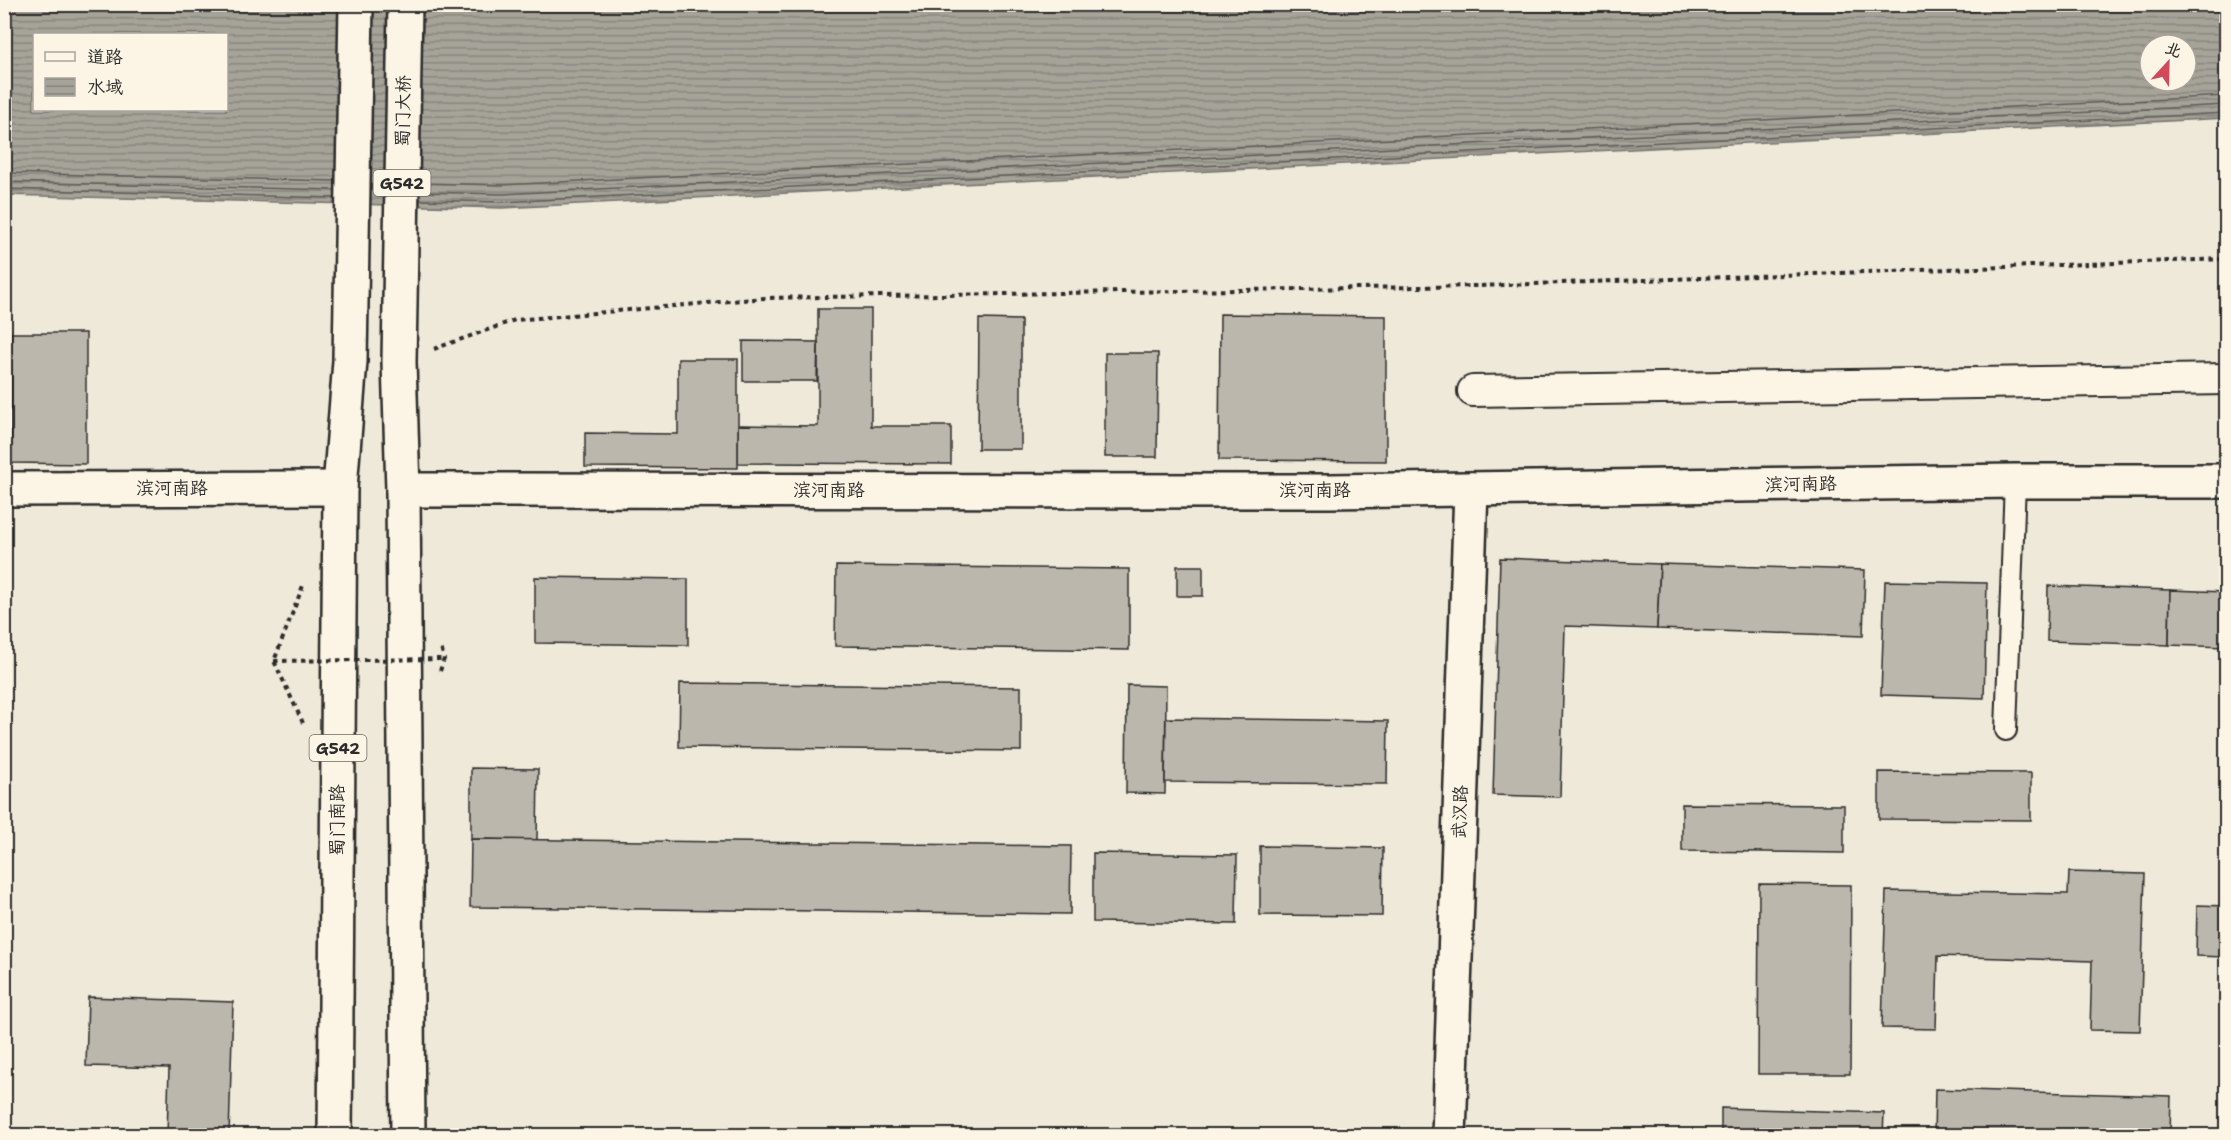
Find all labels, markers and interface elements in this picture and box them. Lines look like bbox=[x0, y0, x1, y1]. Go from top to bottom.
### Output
legend bbox=[33, 33, 228, 111]
north arrow bbox=[2138, 33, 2198, 93]
text: 北 bbox=[2162, 37, 2185, 62]
text: 道路 bbox=[87, 45, 123, 69]
text: 水域 bbox=[87, 75, 123, 99]
street label: 蜀门大桥 bbox=[390, 75, 416, 147]
road number: G542 bbox=[374, 170, 430, 196]
street label: 滨河南路 bbox=[1765, 471, 1837, 497]
street label: 滨河南路 bbox=[136, 476, 208, 500]
street label: 滨河南路 bbox=[793, 478, 865, 502]
street label: 滨河南路 bbox=[1279, 478, 1351, 502]
road number: G542 bbox=[310, 735, 366, 761]
street label: 蜀门南路 bbox=[325, 784, 349, 856]
street label: 武汉路 bbox=[1447, 785, 1473, 839]

